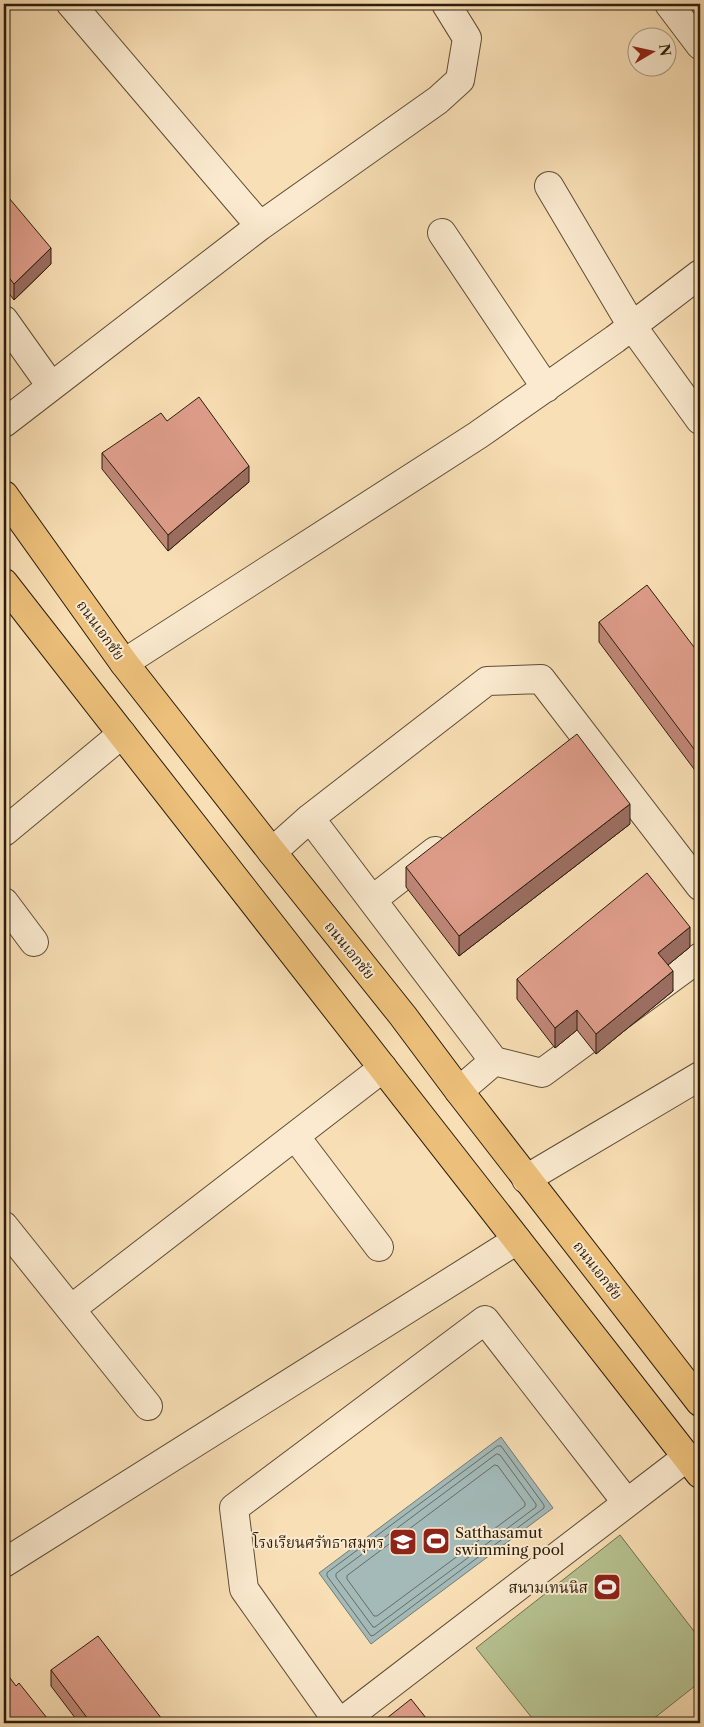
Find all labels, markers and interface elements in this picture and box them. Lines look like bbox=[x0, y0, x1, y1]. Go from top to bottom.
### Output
north arrow bbox=[626, 28, 676, 78]
text: N bbox=[655, 43, 675, 57]
street label: ถนนเอกชัย bbox=[73, 596, 129, 664]
street label: ถนนเอกชัย bbox=[321, 917, 379, 983]
street label: ถนนเอกชัย bbox=[569, 1237, 627, 1303]
place label: Satthasamut swimming pool bbox=[455, 1523, 565, 1559]
sports icon: Satthasamut swimming pool bbox=[421, 1526, 451, 1556]
school or university icon: โรงเรียนศรัทธาสมุทร bbox=[388, 1527, 418, 1557]
place label: โรงเรียนศรัทธาสมุทร bbox=[252, 1532, 384, 1554]
sports icon: สนามเทนนิส bbox=[592, 1572, 622, 1602]
place label: สนามเทนนิส bbox=[508, 1578, 588, 1597]

